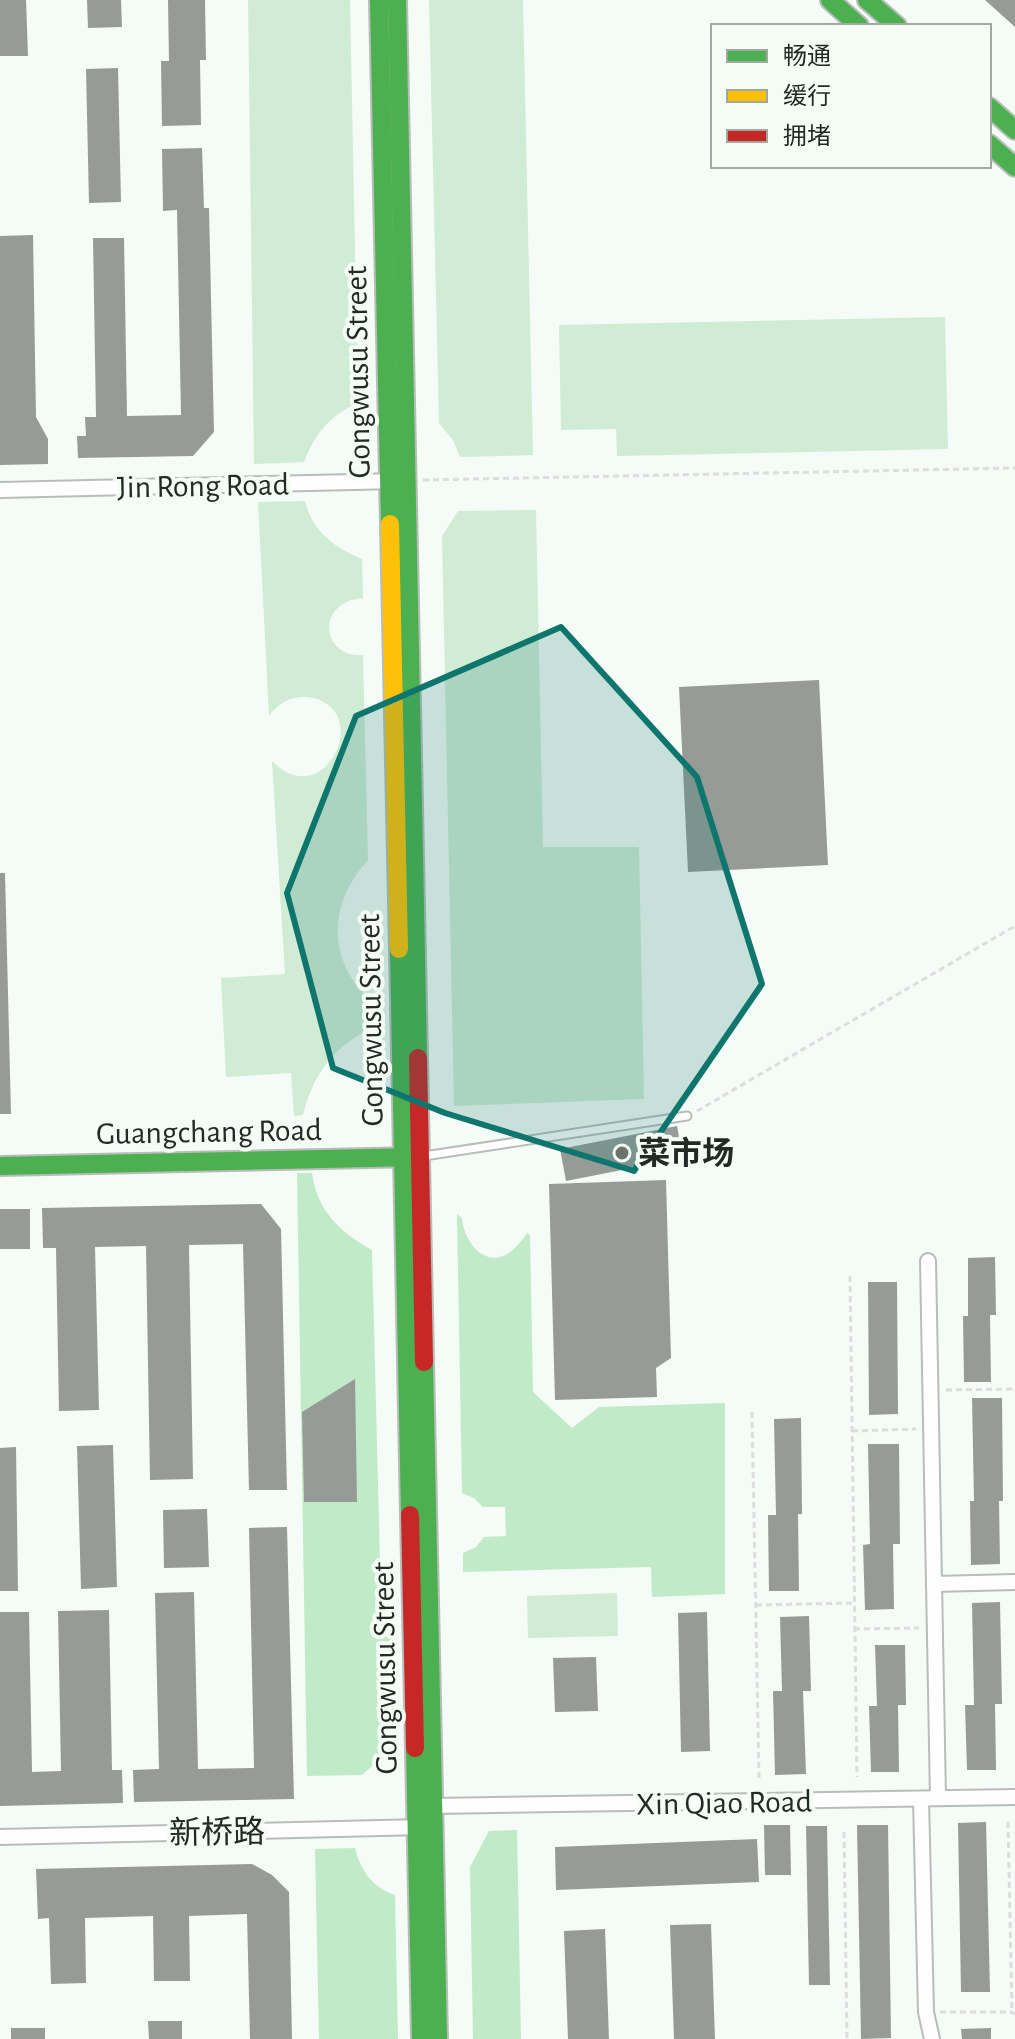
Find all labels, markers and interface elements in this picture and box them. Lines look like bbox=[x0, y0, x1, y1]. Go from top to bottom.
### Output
legend bbox=[711, 24, 991, 168]
text: 畅通 bbox=[783, 43, 831, 69]
text: 缓行 bbox=[783, 83, 831, 109]
text: 拥堵 bbox=[783, 123, 831, 149]
street label: Gongwusu Street bbox=[340, 265, 376, 479]
street label: Jin Rong Road bbox=[117, 468, 290, 504]
street label: Gongwusu Street bbox=[353, 913, 389, 1127]
street label: Guangchang Road bbox=[96, 1114, 322, 1150]
place label: 菜市场 bbox=[638, 1136, 734, 1170]
marker: 菜市场 bbox=[613, 1144, 631, 1162]
street label: Gongwusu Street bbox=[367, 1561, 403, 1775]
street label: Xin Qiao Road bbox=[636, 1785, 812, 1821]
street label: 新桥路 bbox=[169, 1814, 265, 1850]

